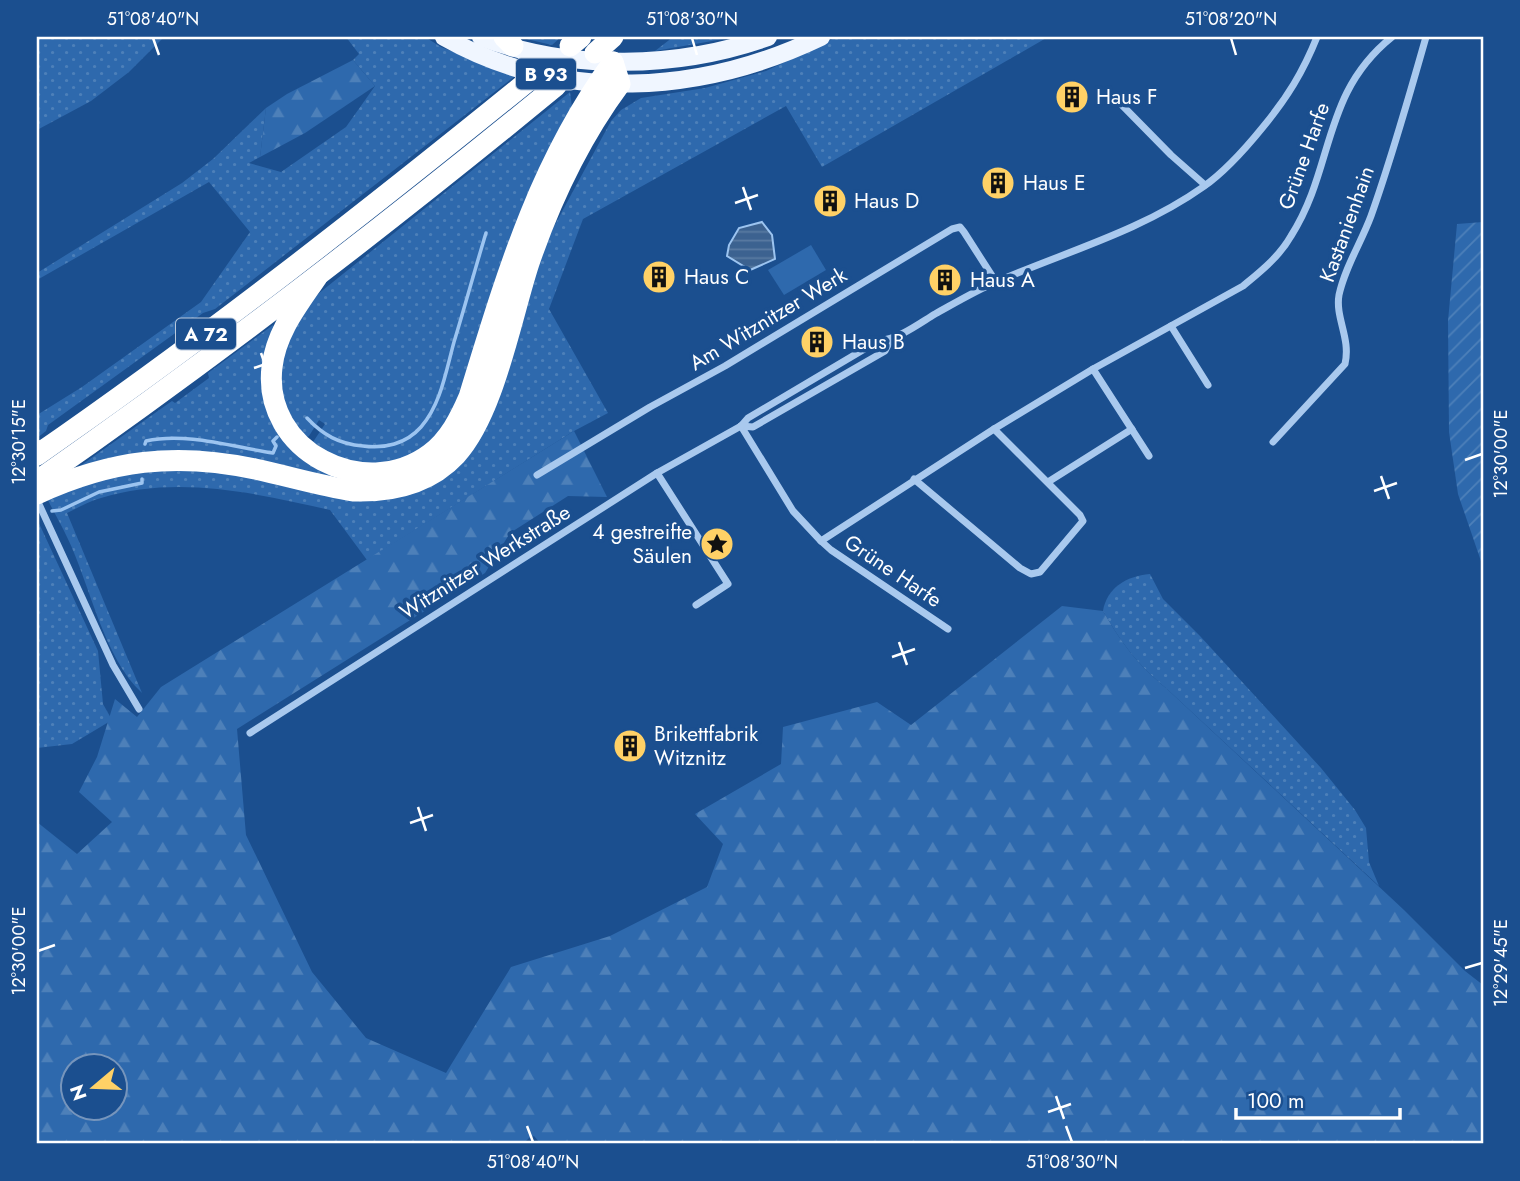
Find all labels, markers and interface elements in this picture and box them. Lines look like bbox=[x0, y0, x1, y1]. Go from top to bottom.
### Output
text: 51°08'40"N bbox=[107, 6, 199, 32]
text: 51°08'30"N bbox=[646, 6, 738, 32]
text: 51°08'20"N bbox=[1185, 6, 1277, 32]
road number: B 93 bbox=[516, 58, 576, 90]
building icon: Haus F bbox=[1053, 78, 1091, 116]
place label: Haus F bbox=[1096, 82, 1157, 112]
street label: Grüne Harfe bbox=[1271, 98, 1337, 214]
street label: Kastanienhain bbox=[1312, 162, 1382, 286]
building icon: Haus E bbox=[979, 164, 1017, 202]
place label: Haus E bbox=[1023, 168, 1085, 198]
building icon: Haus D bbox=[811, 182, 849, 220]
place label: Haus D bbox=[854, 186, 919, 216]
building icon: Haus C bbox=[640, 258, 678, 296]
street label: Am Witznitzer Werk bbox=[684, 260, 853, 378]
building icon: Haus A bbox=[926, 261, 964, 299]
place label: Haus C bbox=[684, 262, 749, 292]
place label: Haus A bbox=[970, 265, 1035, 295]
road number: A 72 bbox=[176, 318, 236, 350]
building icon: Haus B bbox=[798, 323, 836, 361]
place label: Haus B bbox=[842, 327, 905, 357]
text: 12°30'15"E bbox=[6, 399, 32, 485]
text: 12°30'00"E bbox=[1488, 410, 1514, 498]
street label: Witznitzer Werkstraße bbox=[394, 497, 576, 627]
place label: 4 gestreifte Säulen bbox=[592, 517, 692, 571]
place icon: 4 gestreifte Säulen bbox=[698, 525, 736, 563]
street label: Grüne Harfe bbox=[838, 527, 948, 615]
place label: Brikettfabrik Witznitz bbox=[654, 719, 759, 773]
building icon: Brikettfabrik Witznitz bbox=[611, 727, 649, 765]
text: 12°30'00"E bbox=[6, 907, 32, 995]
text: 12°29'45"E bbox=[1488, 919, 1514, 1007]
north arrow bbox=[60, 1052, 130, 1122]
scale bar bbox=[1236, 1076, 1401, 1120]
text: N bbox=[63, 1081, 94, 1104]
text: 100 m bbox=[1247, 1086, 1304, 1116]
text: 51°08'40"N bbox=[487, 1149, 579, 1175]
text: 51°08'30"N bbox=[1026, 1149, 1118, 1175]

